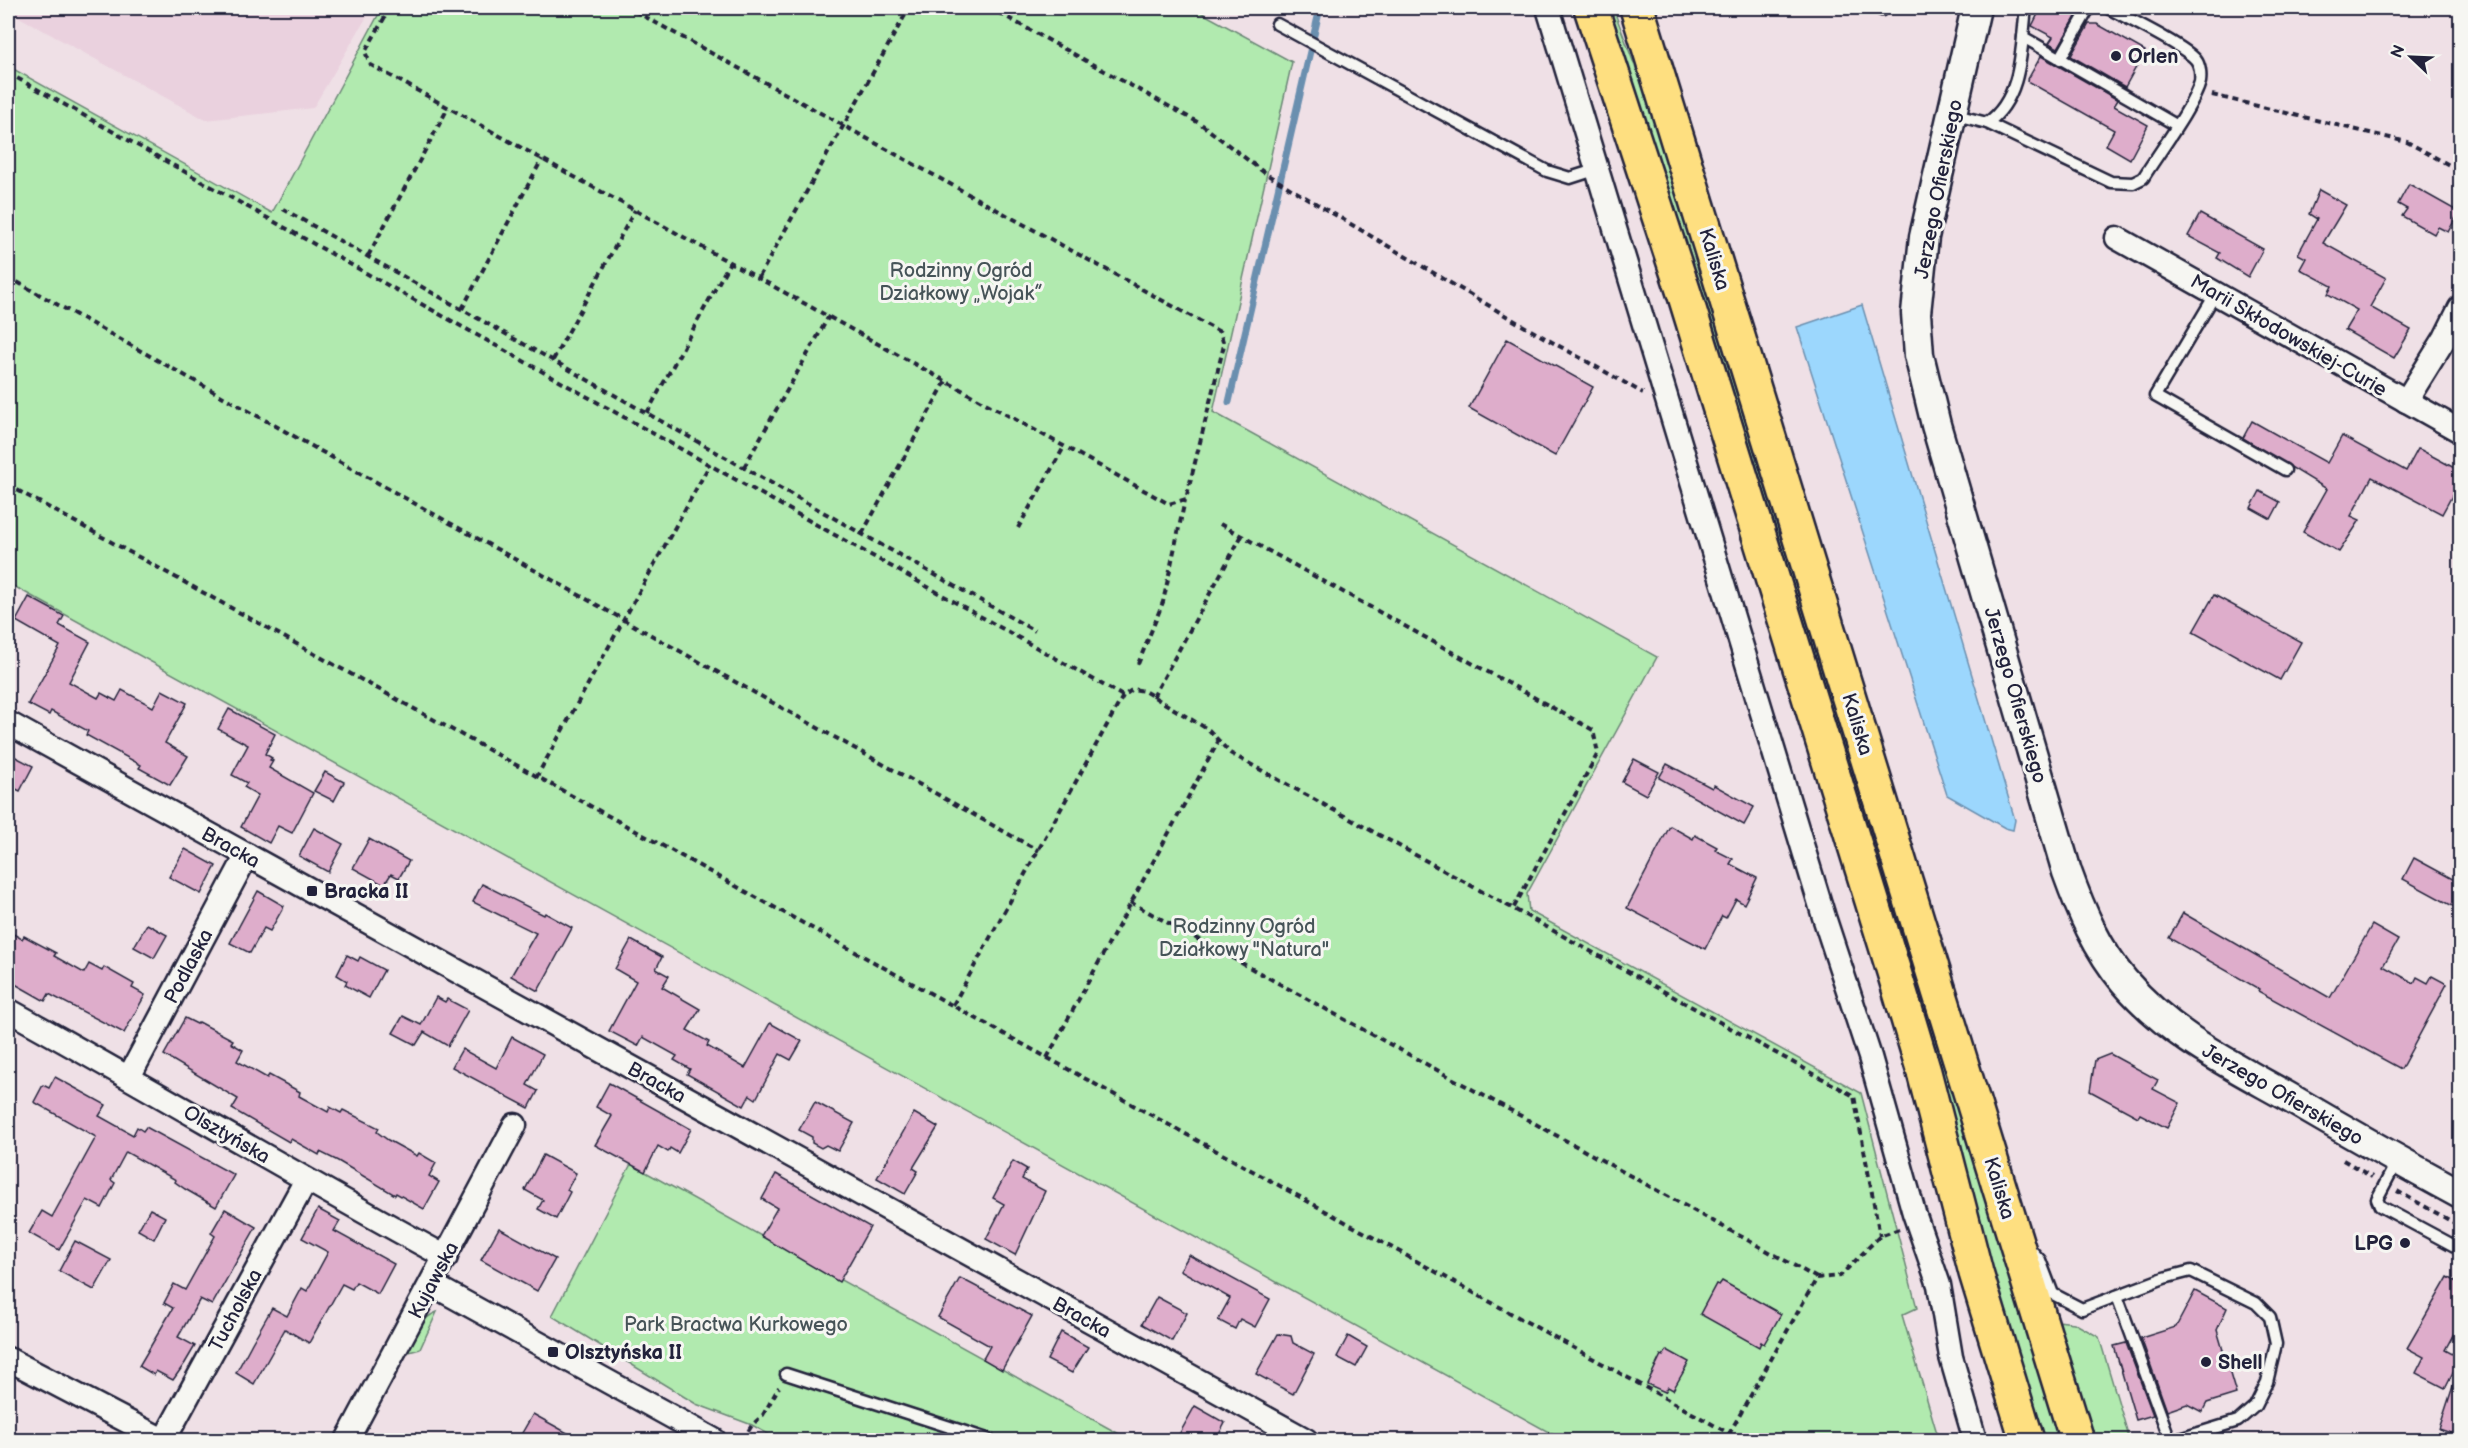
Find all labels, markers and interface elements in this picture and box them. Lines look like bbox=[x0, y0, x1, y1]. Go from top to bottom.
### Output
north arrow bbox=[2381, 27, 2441, 87]
text: N bbox=[2387, 42, 2410, 61]
place label: Orlen bbox=[2128, 45, 2178, 69]
marker: Orlen bbox=[2109, 49, 2123, 63]
street label: Jerzego Ofierskiego bbox=[1910, 98, 1968, 281]
street label: Kaliska bbox=[1693, 225, 1735, 293]
park label: Rodzinny Ogród Działkowy „Wojak” bbox=[879, 259, 1043, 306]
street label: Marii Skłodowskiej-Curie bbox=[2186, 270, 2391, 402]
street label: Jerzego Ofierskiego bbox=[1978, 604, 2052, 786]
street label: Kaliska bbox=[1836, 690, 1878, 758]
street label: Bracka bbox=[197, 822, 264, 874]
place label: Bracka II bbox=[324, 880, 409, 904]
marker: Bracka II bbox=[305, 884, 319, 898]
park label: Rodzinny Ogród Działkowy "Natura" bbox=[1159, 915, 1329, 962]
street label: Podlaska bbox=[159, 925, 218, 1008]
street label: Jerzego Ofierskiego bbox=[2198, 1039, 2367, 1151]
street label: Bracka bbox=[623, 1057, 690, 1109]
street label: Olsztyńska bbox=[179, 1101, 274, 1169]
street label: Kaliska bbox=[1978, 1154, 2020, 1222]
place label: LPG bbox=[2354, 1232, 2393, 1256]
marker: LPG bbox=[2398, 1236, 2412, 1250]
street label: Kujawska bbox=[404, 1238, 464, 1323]
street label: Tucholska bbox=[204, 1265, 268, 1356]
street label: Bracka bbox=[1048, 1292, 1115, 1344]
park label: Park Bractwa Kurkowego bbox=[624, 1313, 848, 1337]
place label: Olsztyńska II bbox=[565, 1341, 682, 1365]
marker: Olsztyńska II bbox=[546, 1345, 560, 1359]
place label: Shell bbox=[2218, 1351, 2263, 1375]
marker: Shell bbox=[2199, 1355, 2213, 1369]

